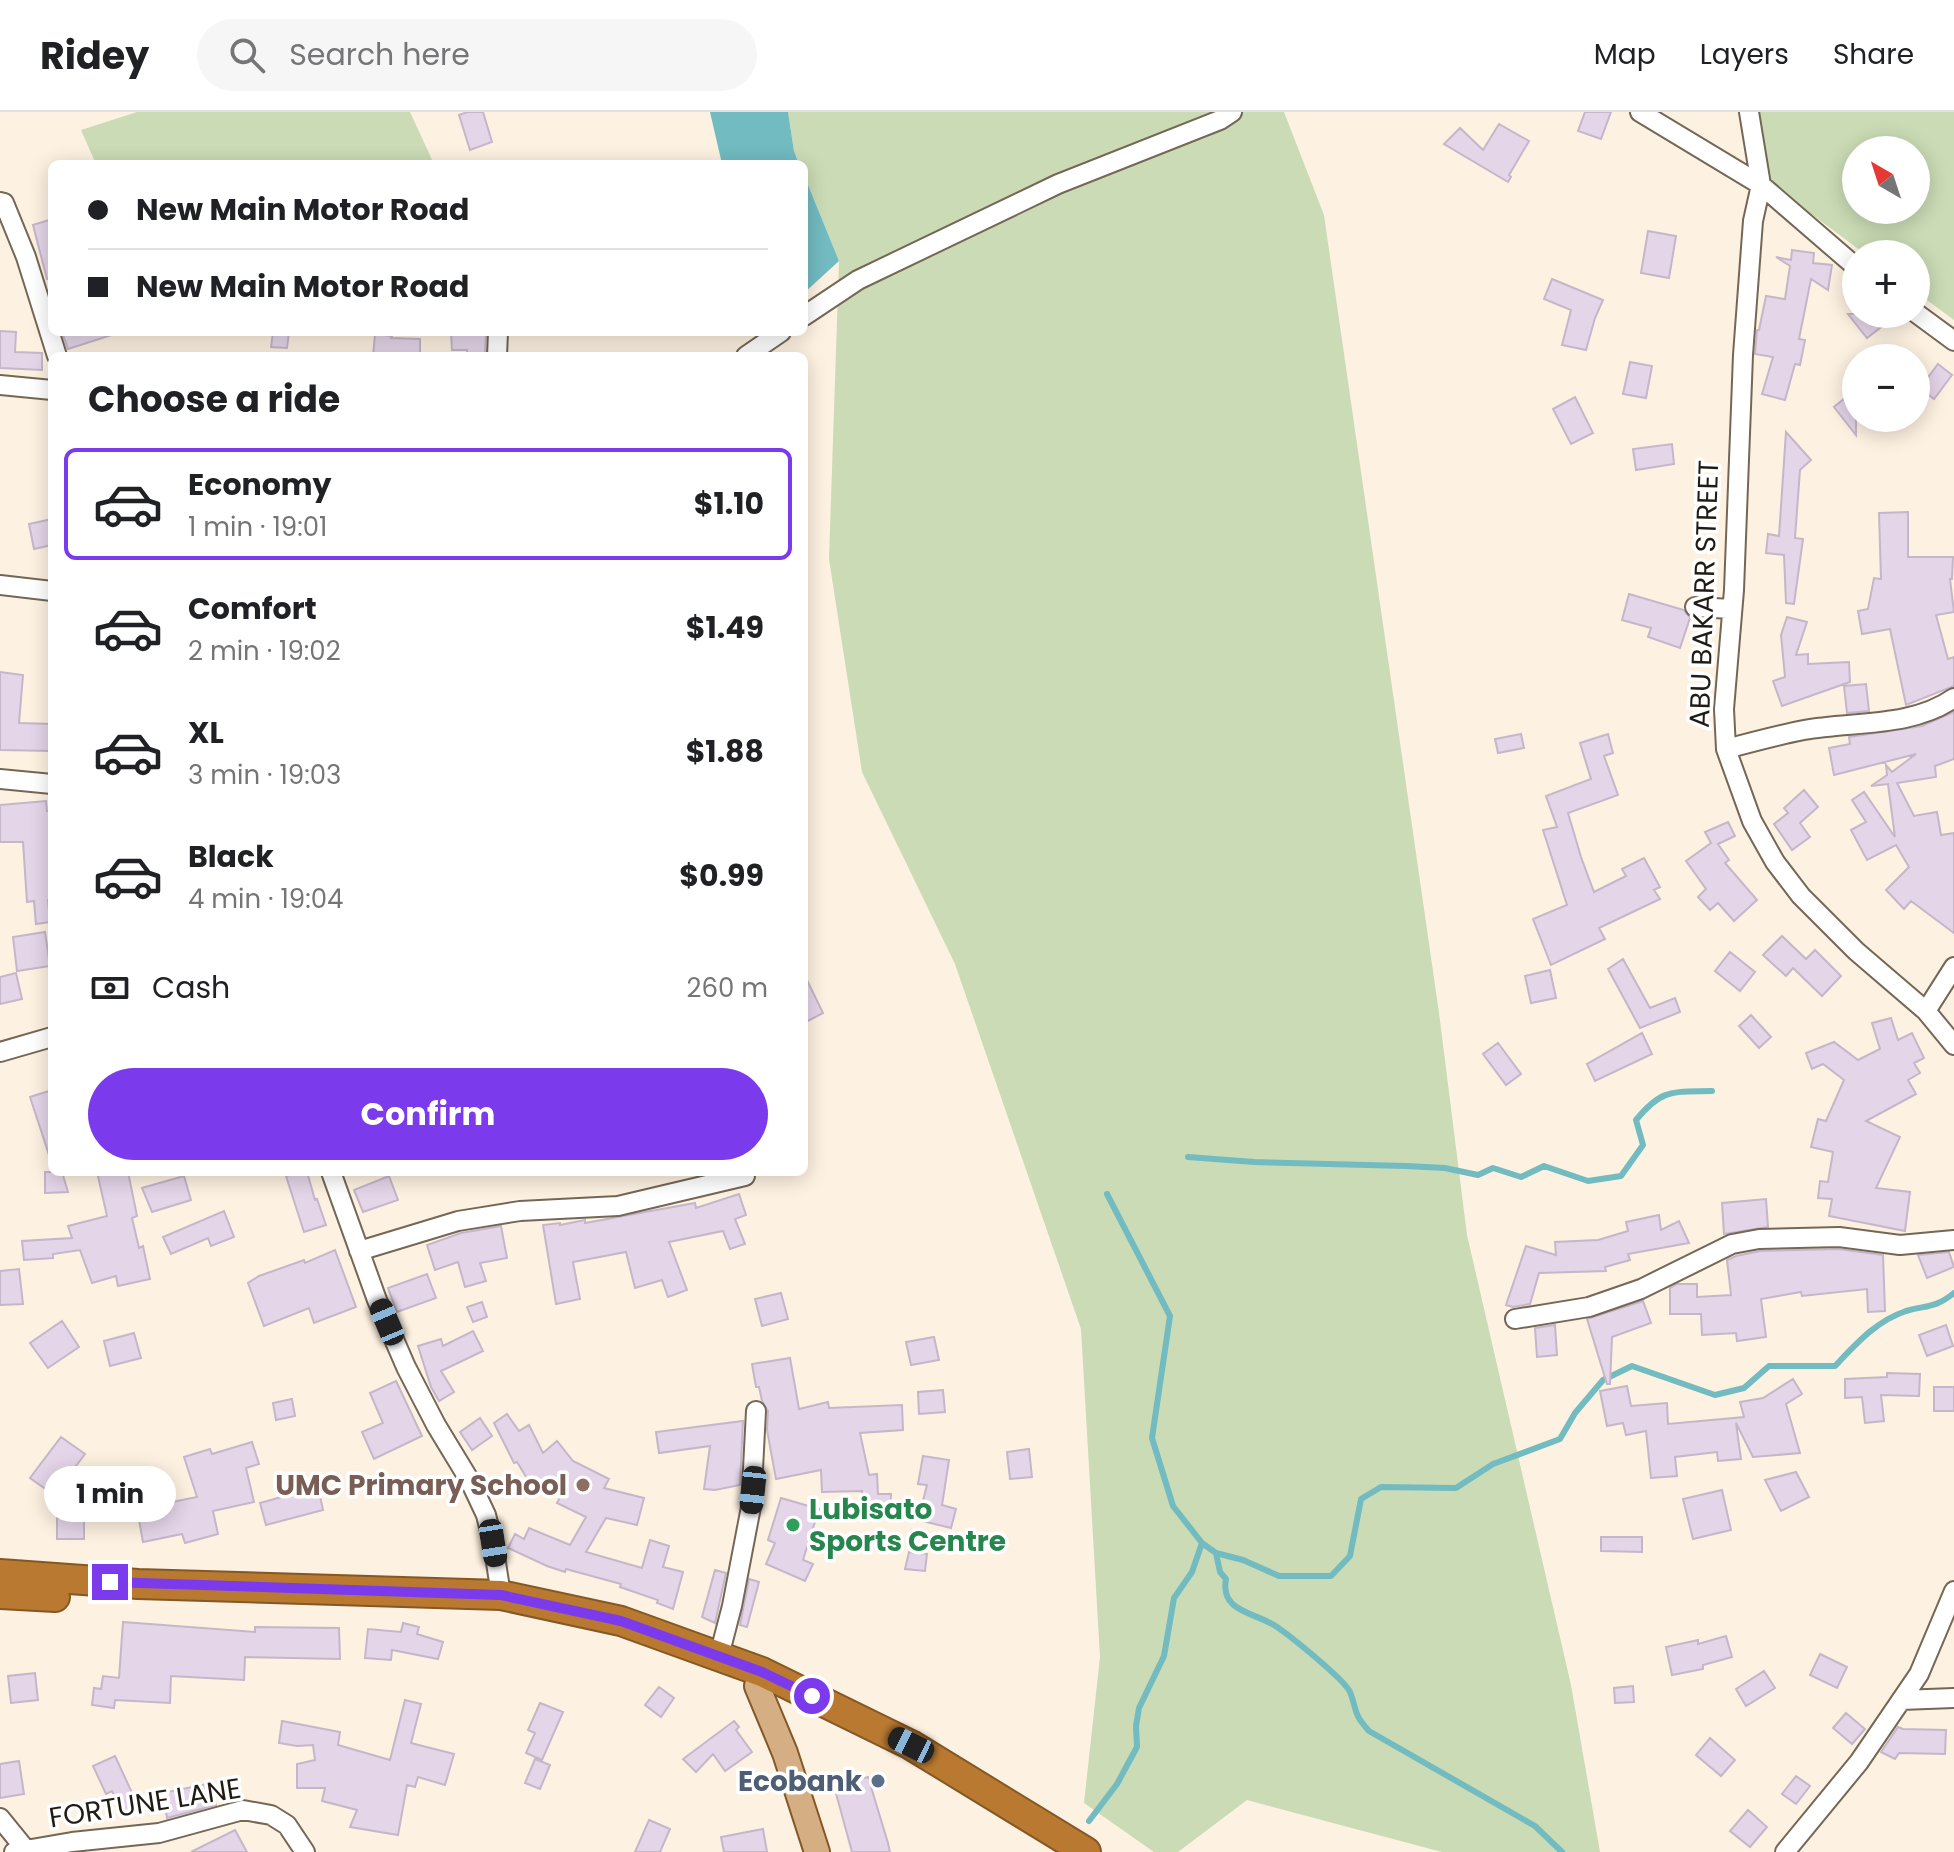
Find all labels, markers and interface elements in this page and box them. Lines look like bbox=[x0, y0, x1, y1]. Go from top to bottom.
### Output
search box bbox=[197, 19, 757, 91]
text: Ridey bbox=[40, 29, 149, 82]
icon: search bbox=[225, 33, 269, 77]
text: Search here bbox=[289, 33, 470, 76]
text: Map bbox=[1594, 35, 1656, 74]
text: Layers bbox=[1700, 35, 1789, 74]
text: Share bbox=[1833, 35, 1914, 74]
north arrow bbox=[1842, 136, 1930, 224]
map controls bbox=[1842, 136, 1930, 432]
text: New Main Motor Road bbox=[136, 188, 469, 231]
button: + bbox=[1842, 240, 1930, 328]
text: New Main Motor Road bbox=[136, 265, 469, 308]
button: − bbox=[1842, 344, 1930, 432]
text: Choose a ride bbox=[88, 374, 340, 425]
street label: ABU BAKARR STREET bbox=[1680, 459, 1728, 729]
text: Economy bbox=[188, 463, 332, 506]
icon: car bbox=[92, 468, 164, 540]
text: $1.10 bbox=[694, 482, 764, 525]
text: 1 min · 19:01 bbox=[188, 509, 327, 545]
text: Comfort bbox=[188, 587, 317, 630]
icon: car bbox=[92, 592, 164, 664]
text: $1.49 bbox=[686, 606, 764, 649]
text: 2 min · 19:02 bbox=[188, 633, 341, 669]
text: XL bbox=[188, 711, 224, 754]
icon: car bbox=[92, 716, 164, 788]
text: $1.88 bbox=[686, 730, 764, 773]
text: 3 min · 19:03 bbox=[188, 757, 341, 793]
text: Black bbox=[188, 835, 274, 878]
icon: car bbox=[92, 840, 164, 912]
text: $0.99 bbox=[679, 854, 764, 897]
text: 4 min · 19:04 bbox=[188, 881, 343, 917]
icon: cash bbox=[88, 966, 132, 1010]
text: Cash bbox=[152, 966, 230, 1009]
text: 260 m bbox=[686, 970, 768, 1006]
button: Confirm bbox=[88, 1068, 768, 1160]
car bbox=[367, 1295, 407, 1349]
car bbox=[739, 1465, 767, 1515]
callout: 1 min bbox=[44, 1466, 176, 1522]
place label: UMC Primary School bbox=[275, 1466, 567, 1505]
text: 1 min bbox=[76, 1476, 144, 1512]
marker: UMC Primary School bbox=[574, 1476, 592, 1494]
place label: Lubisato Sports Centre bbox=[809, 1490, 1006, 1561]
marker: Lubisato Sports Centre bbox=[784, 1516, 802, 1534]
car bbox=[477, 1517, 509, 1569]
route end bbox=[92, 1564, 128, 1600]
route start bbox=[794, 1678, 830, 1714]
car bbox=[884, 1724, 938, 1766]
place label: Ecobank bbox=[738, 1762, 863, 1801]
street label: FORTUNE LANE bbox=[46, 1769, 244, 1837]
marker: Ecobank bbox=[869, 1772, 887, 1790]

